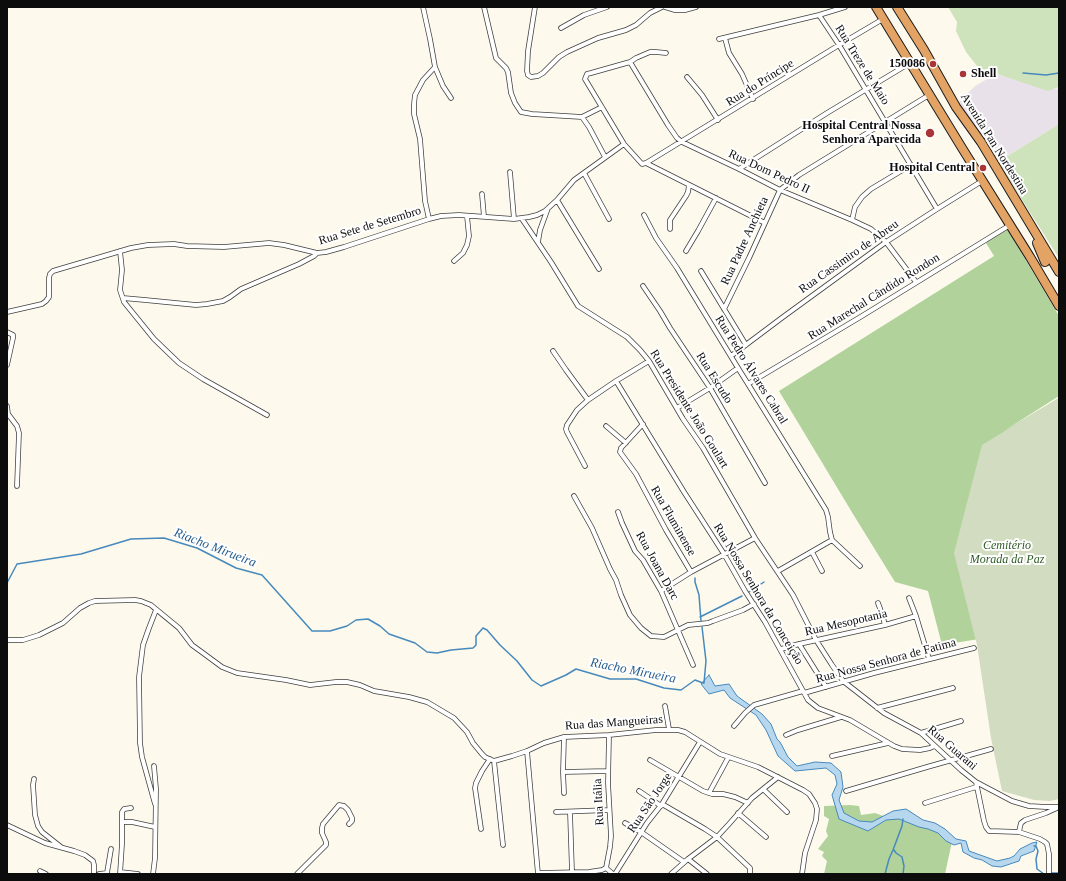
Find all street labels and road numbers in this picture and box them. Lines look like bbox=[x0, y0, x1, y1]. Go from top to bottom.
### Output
street label: Rua Treze de Maio bbox=[832, 22, 892, 108]
street label: Rua do Príncipe bbox=[723, 56, 797, 110]
street label: Avenida Pan Nordestina bbox=[957, 91, 1031, 197]
street label: Rua Dom Pedro II bbox=[726, 147, 812, 197]
street label: Rua Padre Anchieta bbox=[718, 194, 772, 288]
street label: Rua Sete de Setembro bbox=[317, 204, 423, 248]
street label: Rua Cassimiro de Abreu bbox=[796, 217, 902, 297]
street label: Rua Marechal Cândido Rondon bbox=[806, 251, 942, 343]
street label: Rua Pedro Álvares Cabral bbox=[712, 313, 790, 427]
street label: Rua Presidente João Goulart bbox=[647, 347, 731, 471]
street label: Rua Escudo bbox=[693, 350, 735, 406]
street label: Rua Fluminense bbox=[647, 483, 699, 559]
street label: Rua Nossa Senhora da Conceição bbox=[710, 521, 806, 667]
street label: Rua Joana Darc bbox=[632, 529, 682, 603]
street label: Rua Mesopotania bbox=[803, 607, 889, 639]
street label: Rua Nossa Senhora de Fatima bbox=[814, 635, 958, 687]
street label: Rua das Mangueiras bbox=[565, 712, 663, 734]
street label: Rua Guarani bbox=[924, 723, 980, 773]
street label: Rua São Jorge bbox=[625, 770, 675, 836]
street label: Rua Itália bbox=[591, 778, 607, 826]

